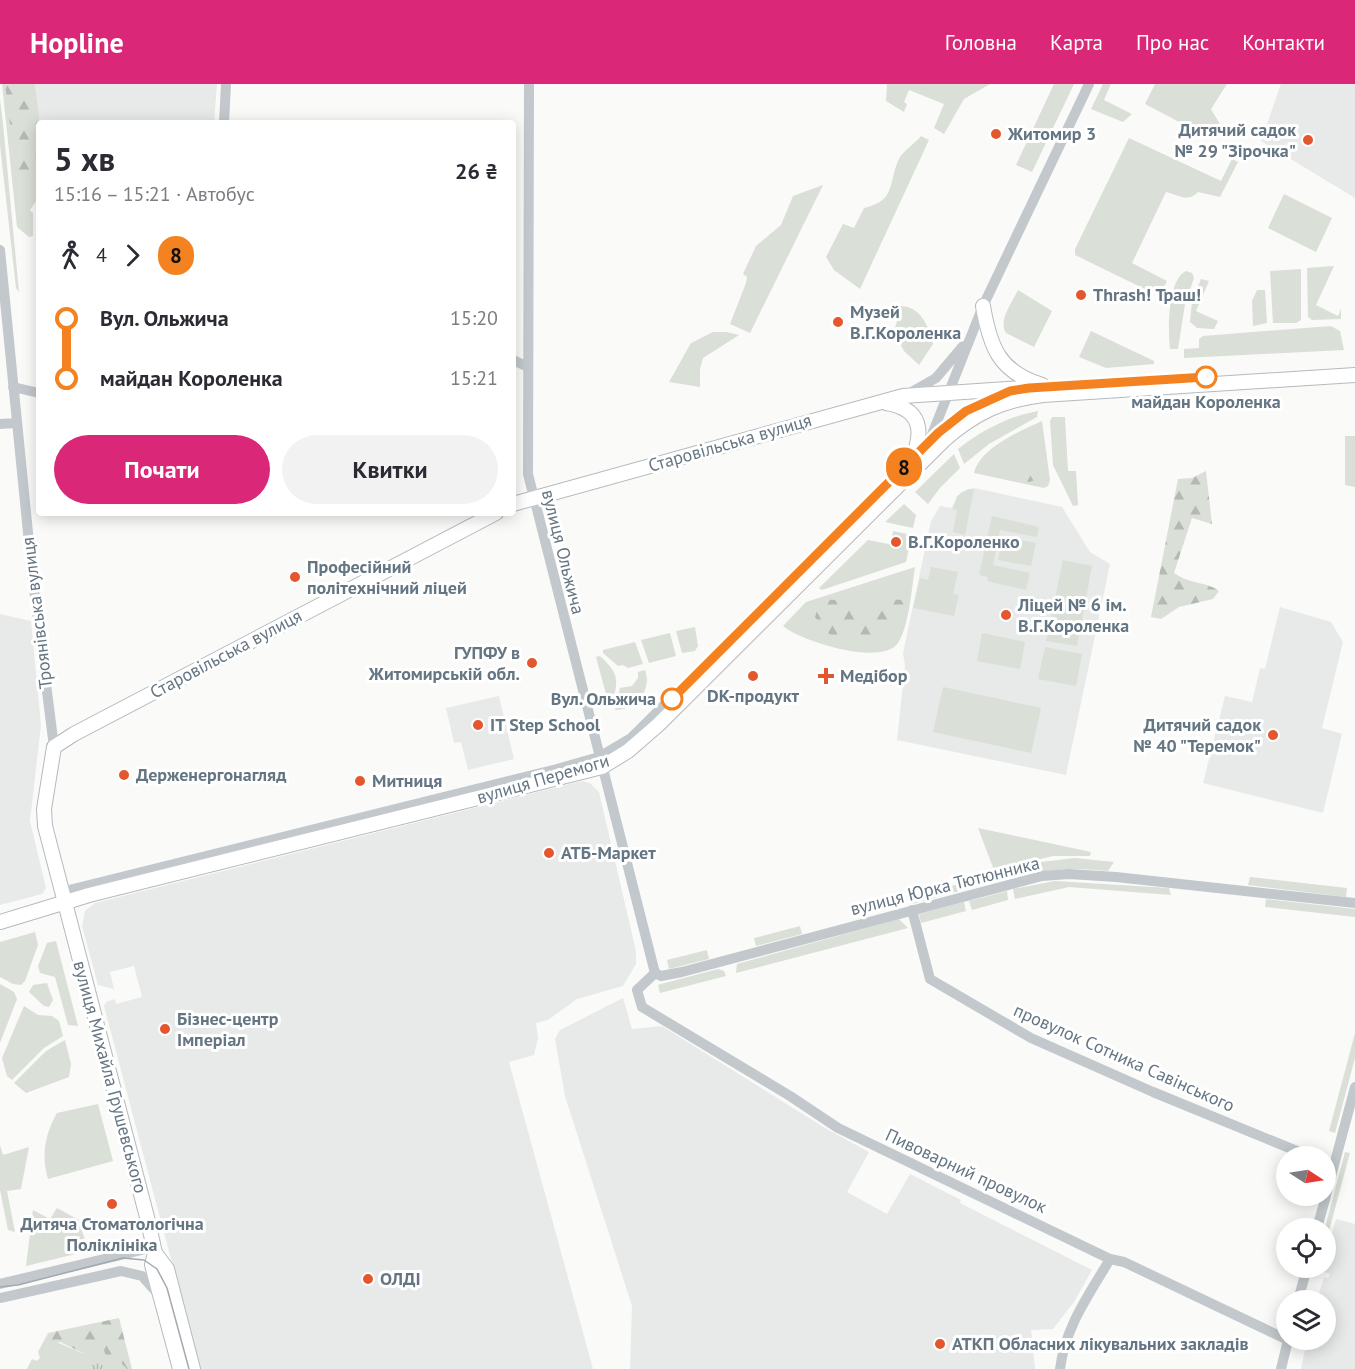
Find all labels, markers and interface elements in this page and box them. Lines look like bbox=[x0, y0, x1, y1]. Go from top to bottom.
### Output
text: Hopline bbox=[30, 24, 124, 61]
text: Головна bbox=[945, 29, 1017, 56]
text: Карта bbox=[1050, 29, 1103, 56]
text: Про нас bbox=[1136, 29, 1209, 56]
text: Контакти bbox=[1242, 29, 1325, 56]
place label: Дитячий садок № 29 "Зірочка" bbox=[1175, 118, 1296, 162]
place label: Житомир 3 bbox=[1007, 122, 1096, 145]
marker: Житомир 3 bbox=[989, 127, 1003, 141]
marker: Дитячий садок № 29 "Зірочка" bbox=[1301, 133, 1315, 147]
text: 5 хв bbox=[54, 137, 115, 180]
text: 26 ₴ bbox=[455, 157, 498, 185]
text: 15:16 – 15:21 · Автобус bbox=[54, 181, 255, 207]
icon: walk bbox=[54, 239, 87, 272]
icon: forward bbox=[116, 239, 149, 272]
text: 4 bbox=[96, 242, 107, 268]
text: 8 bbox=[170, 242, 182, 269]
place label: Thrash! Траш! bbox=[1093, 283, 1201, 306]
marker: Thrash! Траш! bbox=[1074, 288, 1088, 302]
place label: Музей В.Г.Короленка bbox=[850, 300, 961, 344]
text: Вул. Ольжича bbox=[100, 304, 229, 332]
text: 15:20 bbox=[450, 305, 498, 331]
marker: Музей В.Г.Короленка bbox=[831, 315, 845, 329]
text: майдан Короленка bbox=[100, 364, 283, 392]
text: 15:21 bbox=[450, 365, 498, 391]
marker: майдан Короленка bbox=[1195, 366, 1217, 388]
place label: майдан Короленка bbox=[1131, 390, 1281, 413]
street label: Старовільська вулиця bbox=[646, 408, 814, 477]
button: Почати bbox=[54, 435, 270, 504]
button: Квитки bbox=[282, 435, 498, 504]
line badge: 8 bbox=[884, 448, 924, 487]
text: 8 bbox=[898, 454, 910, 481]
street label: вулиця Ольжича bbox=[537, 487, 590, 617]
place label: В.Г.Короленко bbox=[908, 530, 1020, 553]
marker: В.Г.Короленко bbox=[889, 535, 903, 549]
street label: Троянівська вулиця bbox=[16, 536, 57, 690]
place label: Професійний політехнічний ліцей bbox=[307, 555, 467, 599]
marker: Професійний політехнічний ліцей bbox=[288, 570, 302, 584]
place label: Ліцей № 6 ім. В.Г.Короленка bbox=[1017, 593, 1129, 637]
street label: Старовільська вулиця bbox=[146, 604, 306, 703]
marker: Ліцей № 6 ім. В.Г.Короленка bbox=[999, 608, 1013, 622]
place label: ГУПФУ в Житомирській обл. bbox=[368, 641, 520, 685]
marker: ГУПФУ в Житомирській обл. bbox=[525, 656, 539, 670]
place label: Медібор bbox=[840, 664, 908, 687]
marker: Медібор bbox=[817, 667, 835, 685]
marker: DK-продукт bbox=[746, 669, 760, 683]
place label: DK-продукт bbox=[707, 684, 799, 707]
place label: Вул. Ольжича bbox=[551, 687, 656, 710]
marker: Вул. Ольжича bbox=[661, 688, 683, 710]
place label: IT Step School bbox=[490, 713, 601, 736]
place label: Дитячий садок № 40 "Теремок" bbox=[1133, 713, 1261, 757]
marker: IT Step School bbox=[471, 718, 485, 732]
marker: Дитячий садок № 40 "Теремок" bbox=[1266, 728, 1280, 742]
street label: вулиця Перемоги bbox=[474, 749, 612, 808]
place label: Держенергонагляд bbox=[136, 763, 286, 786]
marker: Держенергонагляд bbox=[117, 768, 131, 782]
place label: Митниця bbox=[372, 769, 442, 792]
marker: Митниця bbox=[353, 774, 367, 788]
place label: АТБ-Маркет bbox=[561, 841, 656, 864]
marker: АТБ-Маркет bbox=[542, 846, 556, 860]
street label: вулиця Юрка Тютюнника bbox=[848, 851, 1042, 920]
street label: вулиця Михайла Грушевського bbox=[68, 958, 153, 1196]
street label: провулок Сотника Савінського bbox=[1010, 998, 1238, 1117]
place label: Бізнес-центр Імперіал bbox=[177, 1007, 279, 1051]
marker: Бізнес-центр Імперіал bbox=[158, 1022, 172, 1036]
street label: Пивоварний провулок bbox=[882, 1123, 1051, 1218]
north arrow bbox=[1276, 1146, 1336, 1206]
map controls bbox=[1276, 1146, 1336, 1350]
marker: Дитяча Стоматологічна Поліклініка bbox=[105, 1197, 119, 1211]
place label: Дитяча Стоматологічна Поліклініка bbox=[20, 1212, 204, 1256]
button: locate bbox=[1276, 1218, 1336, 1278]
place label: ОЛДІ bbox=[380, 1267, 421, 1290]
marker: ОЛДІ bbox=[361, 1272, 375, 1286]
button: layers bbox=[1276, 1290, 1336, 1350]
place label: АТКП Обласних лікувальних закладів bbox=[952, 1332, 1249, 1355]
marker: АТКП Обласних лікувальних закладів bbox=[933, 1337, 947, 1351]

